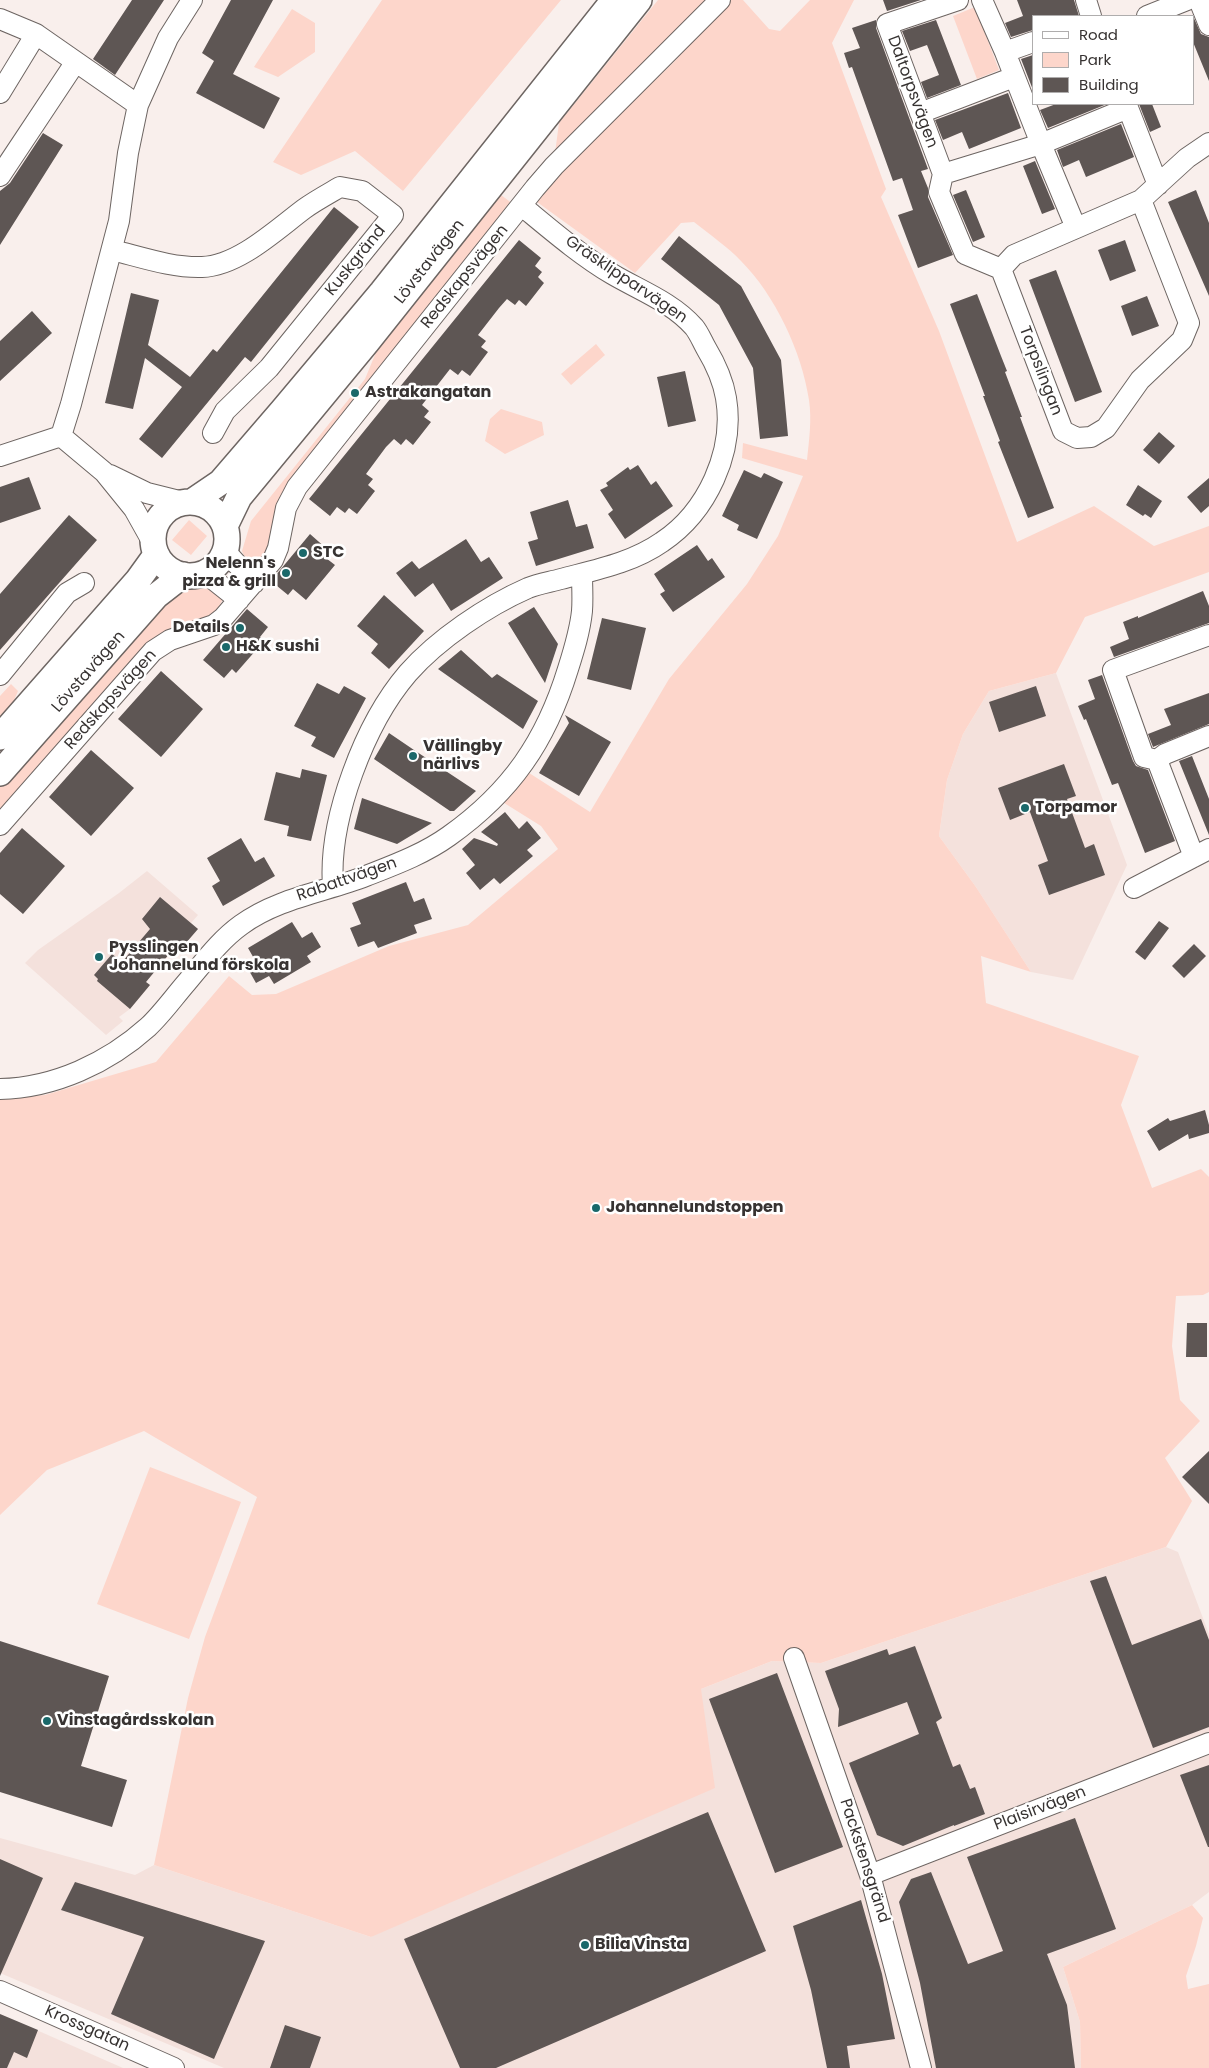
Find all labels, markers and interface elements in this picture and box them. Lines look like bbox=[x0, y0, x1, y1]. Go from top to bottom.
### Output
legend bbox=[1032, 15, 1194, 105]
text: Road bbox=[1079, 24, 1118, 45]
street label: Daltorpsvägen bbox=[883, 33, 941, 151]
text: Park bbox=[1079, 49, 1111, 70]
text: Building bbox=[1079, 74, 1139, 95]
street label: Lövstavägen bbox=[391, 216, 469, 308]
street label: Redskapsvägen bbox=[417, 221, 513, 333]
street label: Kuskgränd bbox=[322, 222, 390, 300]
street label: Gräsklipparvägen bbox=[561, 232, 691, 328]
street label: Torpslingan bbox=[1014, 324, 1066, 418]
place label: Astrakangatan bbox=[365, 383, 491, 403]
marker: Astrakangatan bbox=[349, 387, 361, 399]
place label: STC bbox=[313, 543, 344, 563]
marker: STC bbox=[297, 547, 309, 559]
place label: Nelenn's pizza & grill bbox=[182, 554, 276, 592]
marker: Nelenn's pizza & grill bbox=[280, 567, 292, 579]
place label: Details bbox=[173, 618, 230, 638]
marker: Details bbox=[234, 622, 246, 634]
street label: Lövstavägen bbox=[48, 627, 130, 717]
place label: H&K sushi bbox=[236, 637, 319, 657]
marker: H&K sushi bbox=[220, 641, 232, 653]
street label: Redskapsvägen bbox=[61, 646, 161, 754]
place label: Vällingby närlivs bbox=[423, 737, 502, 775]
marker: Vällingby närlivs bbox=[407, 750, 419, 762]
place label: Torpamor bbox=[1035, 798, 1117, 818]
marker: Torpamor bbox=[1019, 802, 1031, 814]
street label: Rabattvägen bbox=[294, 854, 400, 906]
place label: Pysslingen Johannelund förskola bbox=[109, 938, 289, 976]
marker: Pysslingen Johannelund förskola bbox=[93, 951, 105, 963]
place label: Johannelundstoppen bbox=[606, 1198, 784, 1218]
marker: Johannelundstoppen bbox=[590, 1202, 602, 1214]
place label: Vinstagårdsskolan bbox=[57, 1711, 214, 1731]
marker: Vinstagårdsskolan bbox=[41, 1715, 53, 1727]
street label: Plaisirvägen bbox=[991, 1783, 1089, 1835]
street label: Packstensgränd bbox=[835, 1797, 893, 1925]
place label: Bilia Vinsta bbox=[595, 1935, 687, 1955]
marker: Bilia Vinsta bbox=[579, 1939, 591, 1951]
street label: Krossgatan bbox=[42, 2002, 132, 2056]

